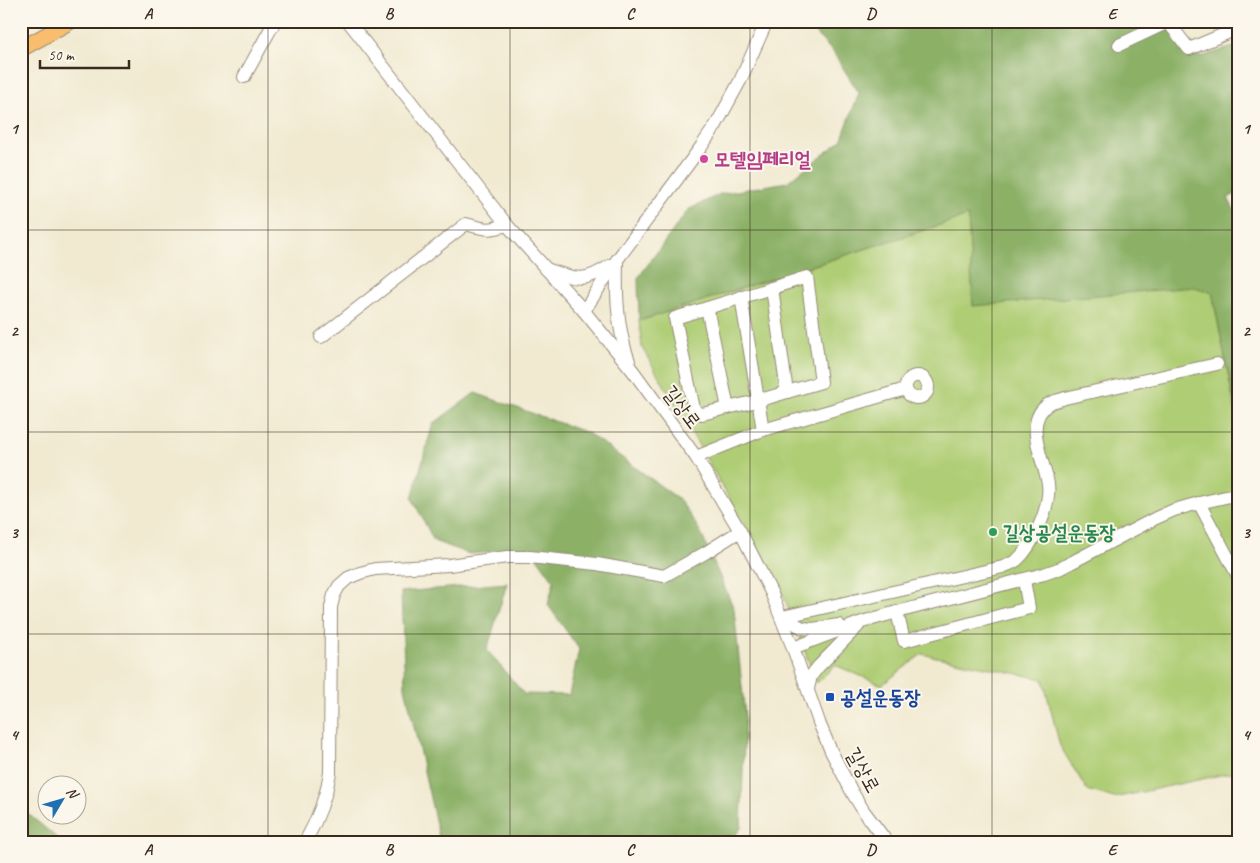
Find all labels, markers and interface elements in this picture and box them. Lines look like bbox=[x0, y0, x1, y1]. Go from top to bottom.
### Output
text: A bbox=[144, 4, 154, 24]
text: B bbox=[385, 4, 395, 24]
text: C bbox=[626, 4, 636, 24]
text: D bbox=[866, 4, 877, 24]
text: E bbox=[1108, 4, 1119, 24]
scale bar bbox=[40, 38, 129, 70]
text: 50 m bbox=[48, 46, 75, 65]
text: 1 bbox=[10, 119, 19, 139]
text: 1 bbox=[1242, 119, 1251, 139]
place label: 모텔임페리얼 bbox=[714, 147, 811, 172]
marker: 모텔임페리얼 bbox=[698, 153, 710, 165]
text: 2 bbox=[10, 321, 19, 341]
text: 2 bbox=[1242, 321, 1251, 341]
street label: 길상로 bbox=[657, 380, 707, 434]
place label: 길상공설운동장 bbox=[1003, 520, 1116, 545]
text: 3 bbox=[10, 523, 19, 543]
text: 3 bbox=[1242, 523, 1251, 543]
marker: 길상공설운동장 bbox=[987, 526, 999, 538]
place label: 공설운동장 bbox=[840, 685, 920, 710]
marker: 공설운동장 bbox=[824, 691, 836, 703]
text: 4 bbox=[10, 725, 19, 745]
text: 4 bbox=[1242, 725, 1251, 745]
street label: 길상로 bbox=[840, 743, 886, 797]
north arrow bbox=[38, 776, 88, 826]
text: N bbox=[62, 784, 83, 803]
text: A bbox=[144, 840, 154, 860]
text: B bbox=[385, 840, 395, 860]
text: C bbox=[626, 840, 636, 860]
text: D bbox=[866, 840, 877, 860]
text: E bbox=[1108, 840, 1119, 860]

